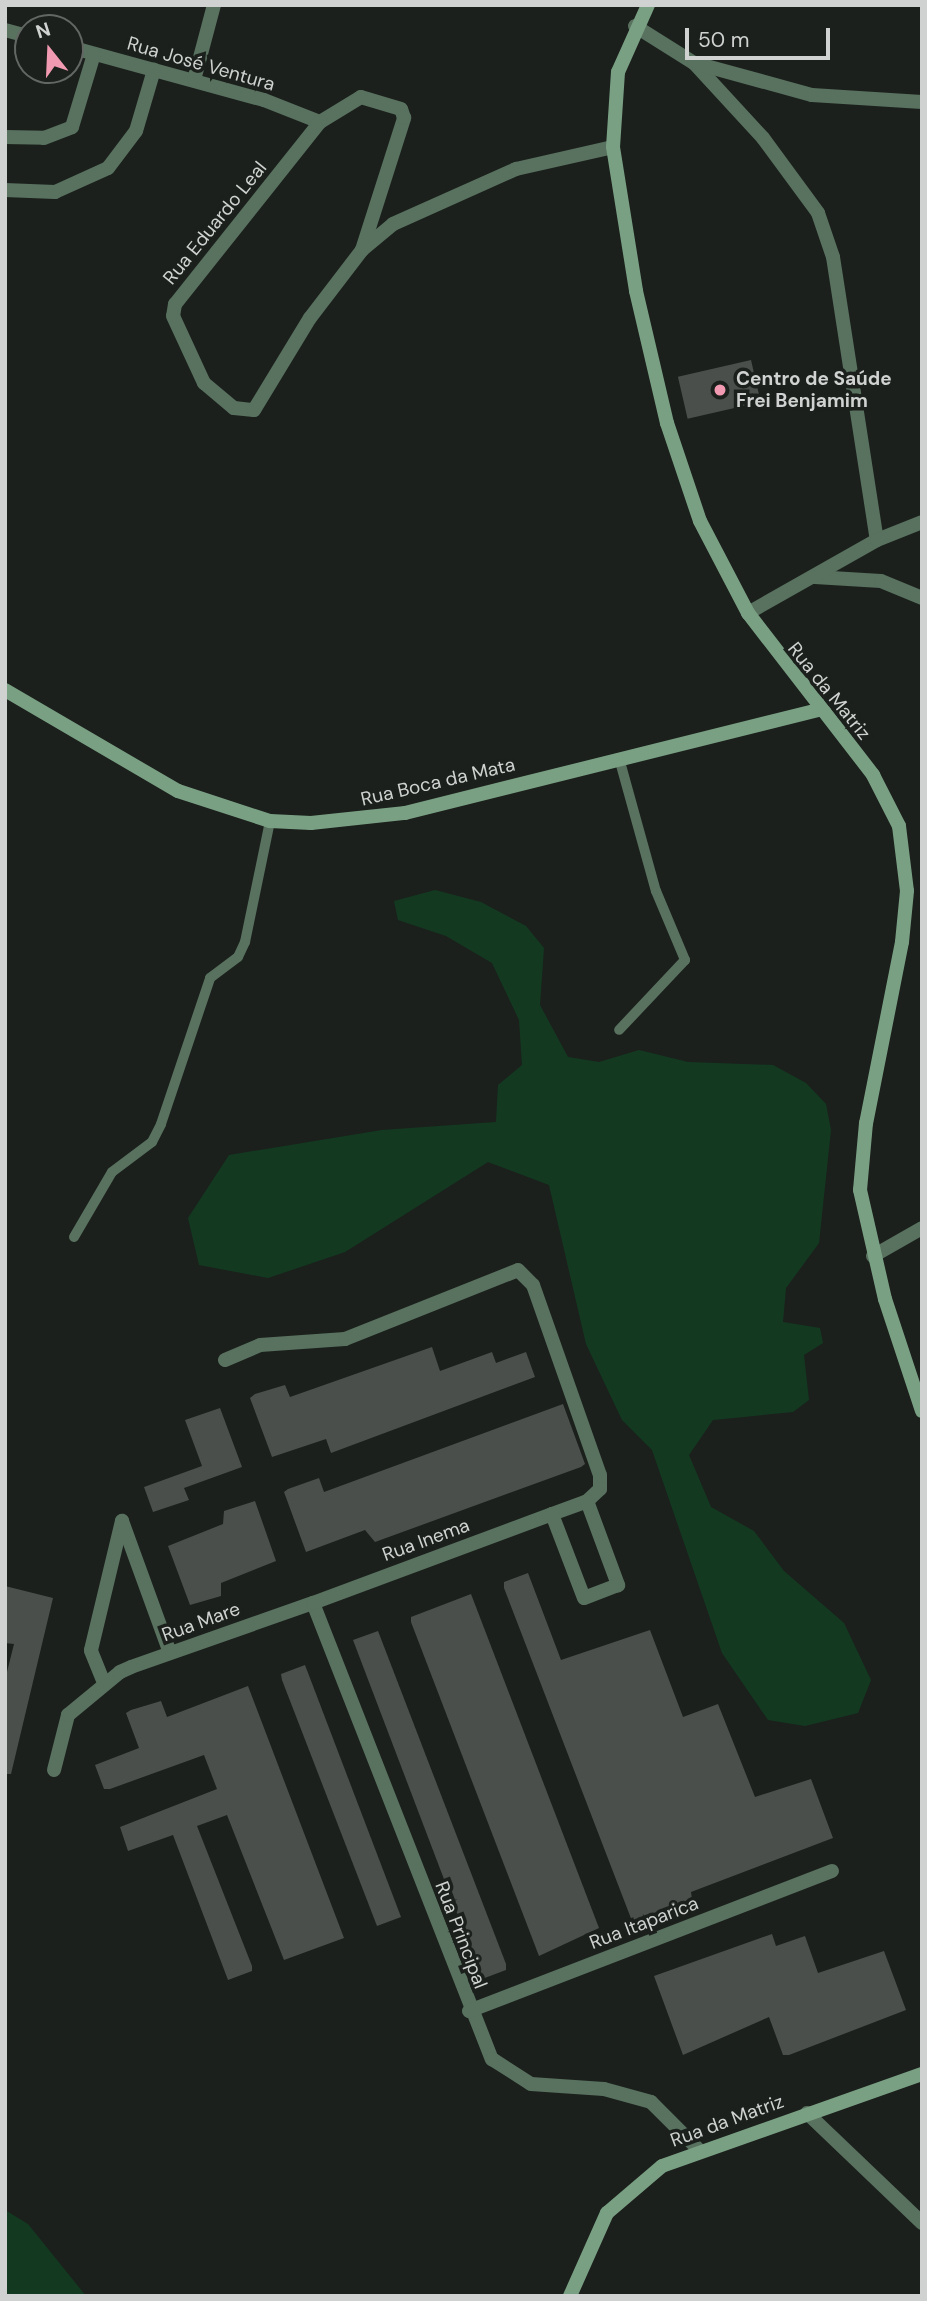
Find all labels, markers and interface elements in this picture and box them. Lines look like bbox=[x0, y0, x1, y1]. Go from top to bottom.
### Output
north arrow bbox=[14, 14, 84, 84]
scale bar bbox=[689, 14, 834, 58]
text: N bbox=[33, 16, 53, 44]
text: 50 m bbox=[698, 26, 749, 54]
street label: Rua José Ventura bbox=[125, 32, 277, 96]
street label: Rua Eduardo Leal bbox=[159, 157, 271, 289]
place label: Centro de Saúde Frei Benjamim bbox=[736, 368, 892, 412]
marker: Centro de Saúde Frei Benjamim bbox=[710, 380, 730, 400]
street label: Rua da Matriz bbox=[783, 638, 875, 744]
street label: Rua Boca da Mata bbox=[359, 753, 517, 811]
street label: Rua Inema bbox=[379, 1514, 473, 1566]
street label: Rua Mare bbox=[159, 1597, 243, 1647]
street label: Rua Principal bbox=[430, 1878, 492, 1992]
street label: Rua Itaparica bbox=[586, 1892, 702, 1954]
street label: Rua da Matriz bbox=[667, 2090, 787, 2152]

